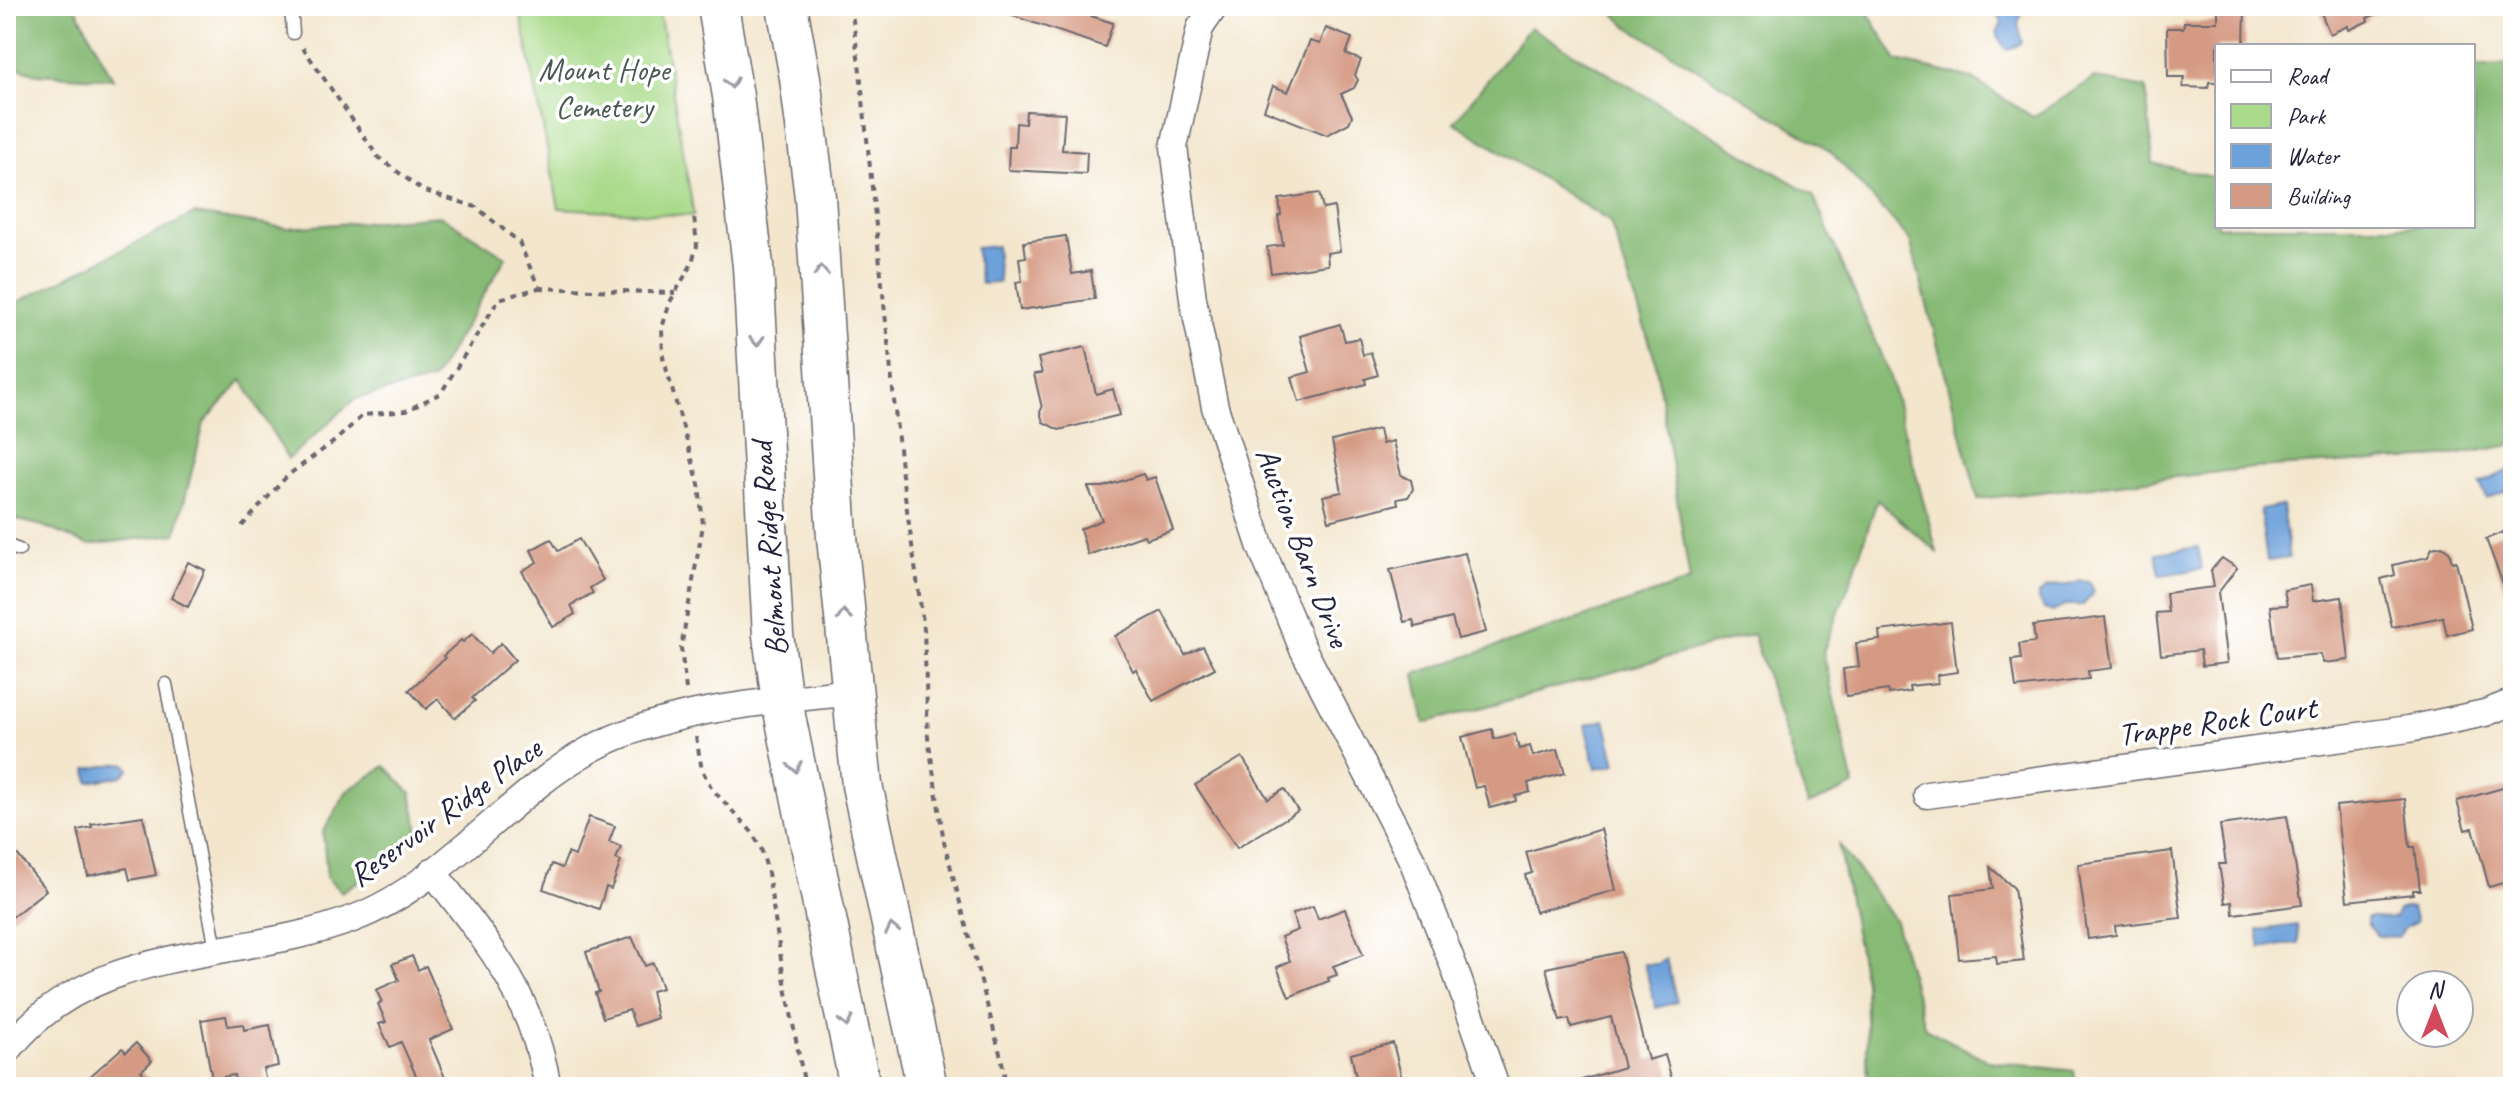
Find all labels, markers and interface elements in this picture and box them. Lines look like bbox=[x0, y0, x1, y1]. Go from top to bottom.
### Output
legend bbox=[2215, 44, 2475, 228]
park label: Mount Hope Cemetery bbox=[539, 49, 672, 127]
text: Road bbox=[2287, 61, 2331, 91]
one-way arrow bbox=[721, 76, 738, 90]
text: Park bbox=[2287, 101, 2327, 131]
text: Water bbox=[2287, 141, 2342, 171]
text: Building bbox=[2287, 181, 2352, 211]
one-way arrow bbox=[813, 264, 830, 277]
one-way arrow bbox=[748, 335, 765, 348]
street label: Belmont Ridge Road bbox=[741, 436, 797, 657]
street label: Auction Barn Drive bbox=[1246, 442, 1361, 655]
one-way arrow bbox=[836, 608, 853, 621]
street label: Trappe Rock Court bbox=[2115, 686, 2322, 755]
street label: Reservoir Ridge Place bbox=[340, 727, 552, 896]
one-way arrow bbox=[786, 760, 803, 773]
one-way arrow bbox=[884, 922, 901, 936]
north arrow bbox=[2395, 969, 2475, 1049]
text: N bbox=[2428, 976, 2445, 1004]
one-way arrow bbox=[837, 1015, 854, 1029]

